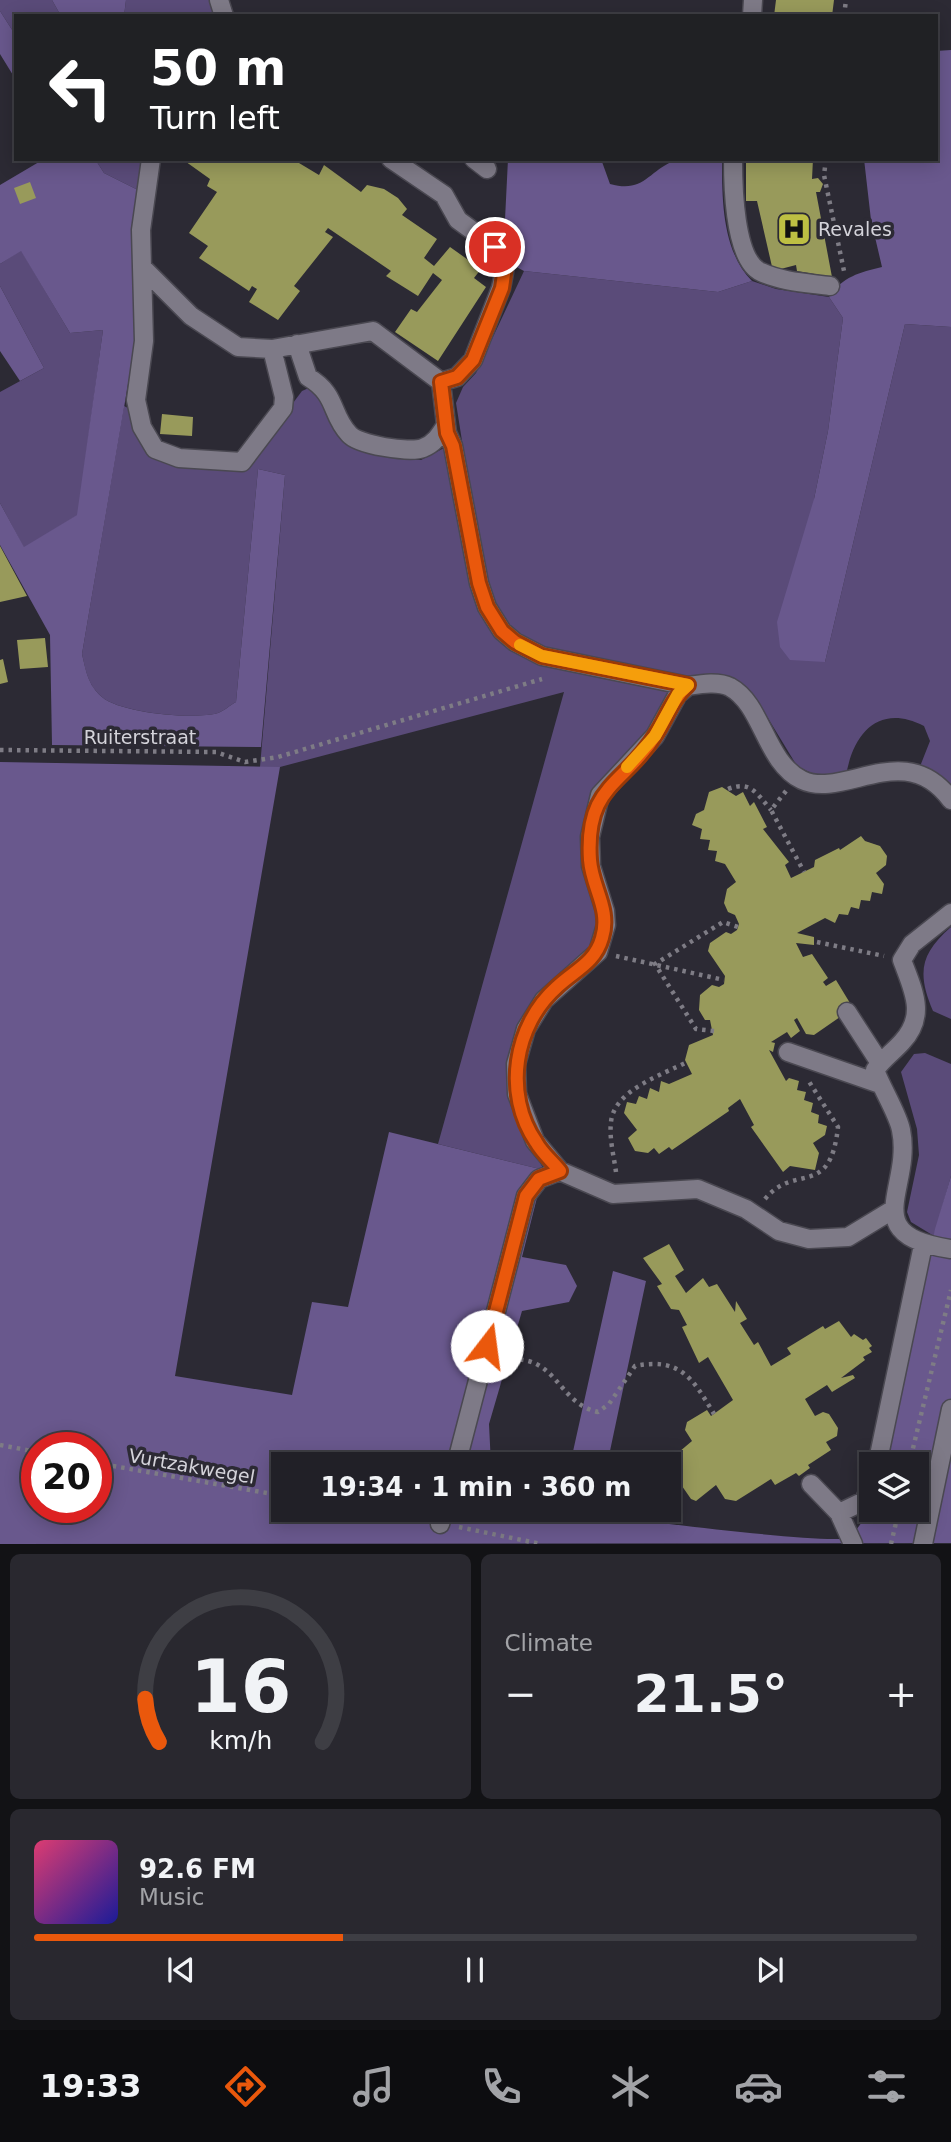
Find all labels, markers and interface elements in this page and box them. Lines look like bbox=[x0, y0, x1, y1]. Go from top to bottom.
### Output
text: 50 m bbox=[150, 40, 286, 97]
icon: left bbox=[35, 42, 126, 133]
text: Turn left bbox=[150, 99, 280, 137]
hospital icon: Revales bbox=[775, 210, 813, 248]
pin bbox=[465, 217, 525, 277]
place label: Revales bbox=[818, 218, 892, 240]
icon: arrive bbox=[476, 228, 514, 266]
street label: Ruiterstraat bbox=[84, 726, 196, 748]
position arrow bbox=[450, 1309, 524, 1383]
speed limit sign: 20 bbox=[21, 1432, 112, 1523]
street label: Vurtzakwegel bbox=[127, 1444, 257, 1488]
map controls bbox=[859, 1452, 929, 1522]
button: layers bbox=[859, 1452, 929, 1522]
text: 19:34 · 1 min · 360 m bbox=[321, 1472, 631, 1502]
text: Climate bbox=[505, 1630, 593, 1656]
text: 16 bbox=[190, 1645, 291, 1730]
text: 21.5° bbox=[634, 1664, 788, 1724]
text: − bbox=[505, 1672, 536, 1716]
text: + bbox=[885, 1672, 917, 1716]
text: km/h bbox=[209, 1726, 272, 1755]
text: 92.6 FM bbox=[139, 1854, 256, 1884]
text: Music bbox=[139, 1884, 204, 1910]
icon: previous bbox=[162, 1951, 200, 1989]
icon: pause bbox=[456, 1951, 494, 1989]
icon: next bbox=[751, 1951, 789, 1989]
icon: directions bbox=[221, 2062, 270, 2111]
icon: music bbox=[349, 2062, 398, 2111]
icon: phone bbox=[477, 2062, 526, 2111]
icon: climate bbox=[606, 2062, 655, 2111]
icon: car bbox=[734, 2062, 783, 2111]
icon: filters bbox=[862, 2062, 911, 2111]
text: 19:33 bbox=[40, 2067, 142, 2105]

